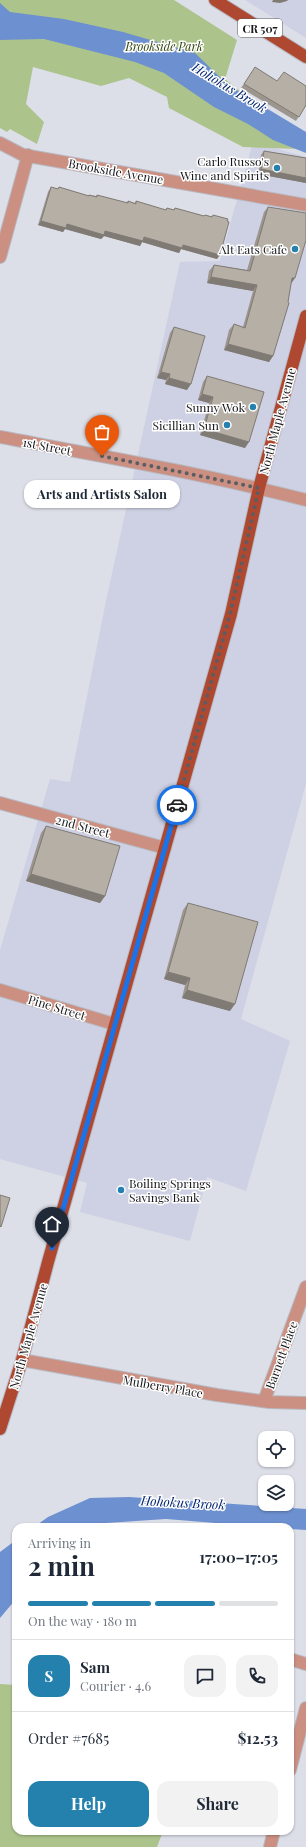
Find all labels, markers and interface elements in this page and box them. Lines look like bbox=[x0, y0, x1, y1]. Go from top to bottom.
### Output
road number: CR 507 bbox=[238, 19, 282, 37]
park label: Brookside Park bbox=[124, 38, 203, 54]
water label: Hohokus Brook bbox=[189, 57, 271, 116]
place label: Carlo Russo's Wine and Spirits bbox=[179, 153, 269, 183]
street label: Brookside Avenue bbox=[67, 155, 165, 187]
marker: Carlo Russo's Wine and Spirits bbox=[272, 163, 282, 173]
place label: Alt Eats Cafe bbox=[218, 241, 287, 257]
marker: Alt Eats Cafe bbox=[290, 244, 300, 254]
street label: North Maple Avenue bbox=[255, 366, 299, 476]
place label: Sunny Wok bbox=[186, 399, 245, 415]
marker: Sunny Wok bbox=[248, 402, 258, 412]
pin bbox=[85, 415, 119, 456]
place label: Sicillian Sun bbox=[153, 417, 219, 433]
marker: Sicillian Sun bbox=[222, 420, 232, 430]
icon: bag bbox=[91, 421, 113, 443]
street label: 1st Street bbox=[21, 433, 73, 459]
callout: Arts and Artists Salon bbox=[24, 480, 180, 508]
text: Arts and Artists Salon bbox=[37, 485, 167, 502]
courier bbox=[157, 785, 197, 825]
icon: car bbox=[166, 794, 188, 816]
street label: 2nd Street bbox=[54, 811, 112, 841]
street label: Pine Street bbox=[26, 991, 88, 1023]
place label: Boiling Springs Savings Bank bbox=[129, 1175, 211, 1205]
marker: Boiling Springs Savings Bank bbox=[116, 1185, 126, 1195]
pin bbox=[35, 1207, 69, 1248]
icon: home bbox=[41, 1213, 63, 1235]
street label: North Maple Avenue bbox=[5, 1281, 51, 1391]
street label: Barnett Place bbox=[261, 1319, 301, 1391]
street label: Mulberry Place bbox=[122, 1371, 204, 1401]
map controls bbox=[258, 1431, 294, 1511]
button: locate bbox=[258, 1431, 294, 1467]
button: layers bbox=[258, 1475, 294, 1511]
water label: Hohokus Brook bbox=[139, 1491, 226, 1513]
text: Arriving in bbox=[28, 1534, 91, 1551]
text: 17:00–17:05 bbox=[199, 1547, 278, 1567]
text: 2 min bbox=[28, 1548, 95, 1583]
text: On the way · 180 m bbox=[28, 1612, 137, 1629]
button: chat bbox=[184, 1655, 226, 1697]
button: phone bbox=[236, 1655, 278, 1697]
text: Sam bbox=[80, 1657, 110, 1677]
text: S bbox=[45, 1666, 53, 1686]
text: Courier · 4.6 bbox=[80, 1677, 151, 1694]
text: Order #7685 bbox=[28, 1728, 109, 1748]
text: $12.53 bbox=[238, 1728, 278, 1748]
button: Help bbox=[28, 1781, 149, 1827]
button: Share bbox=[157, 1781, 278, 1827]

